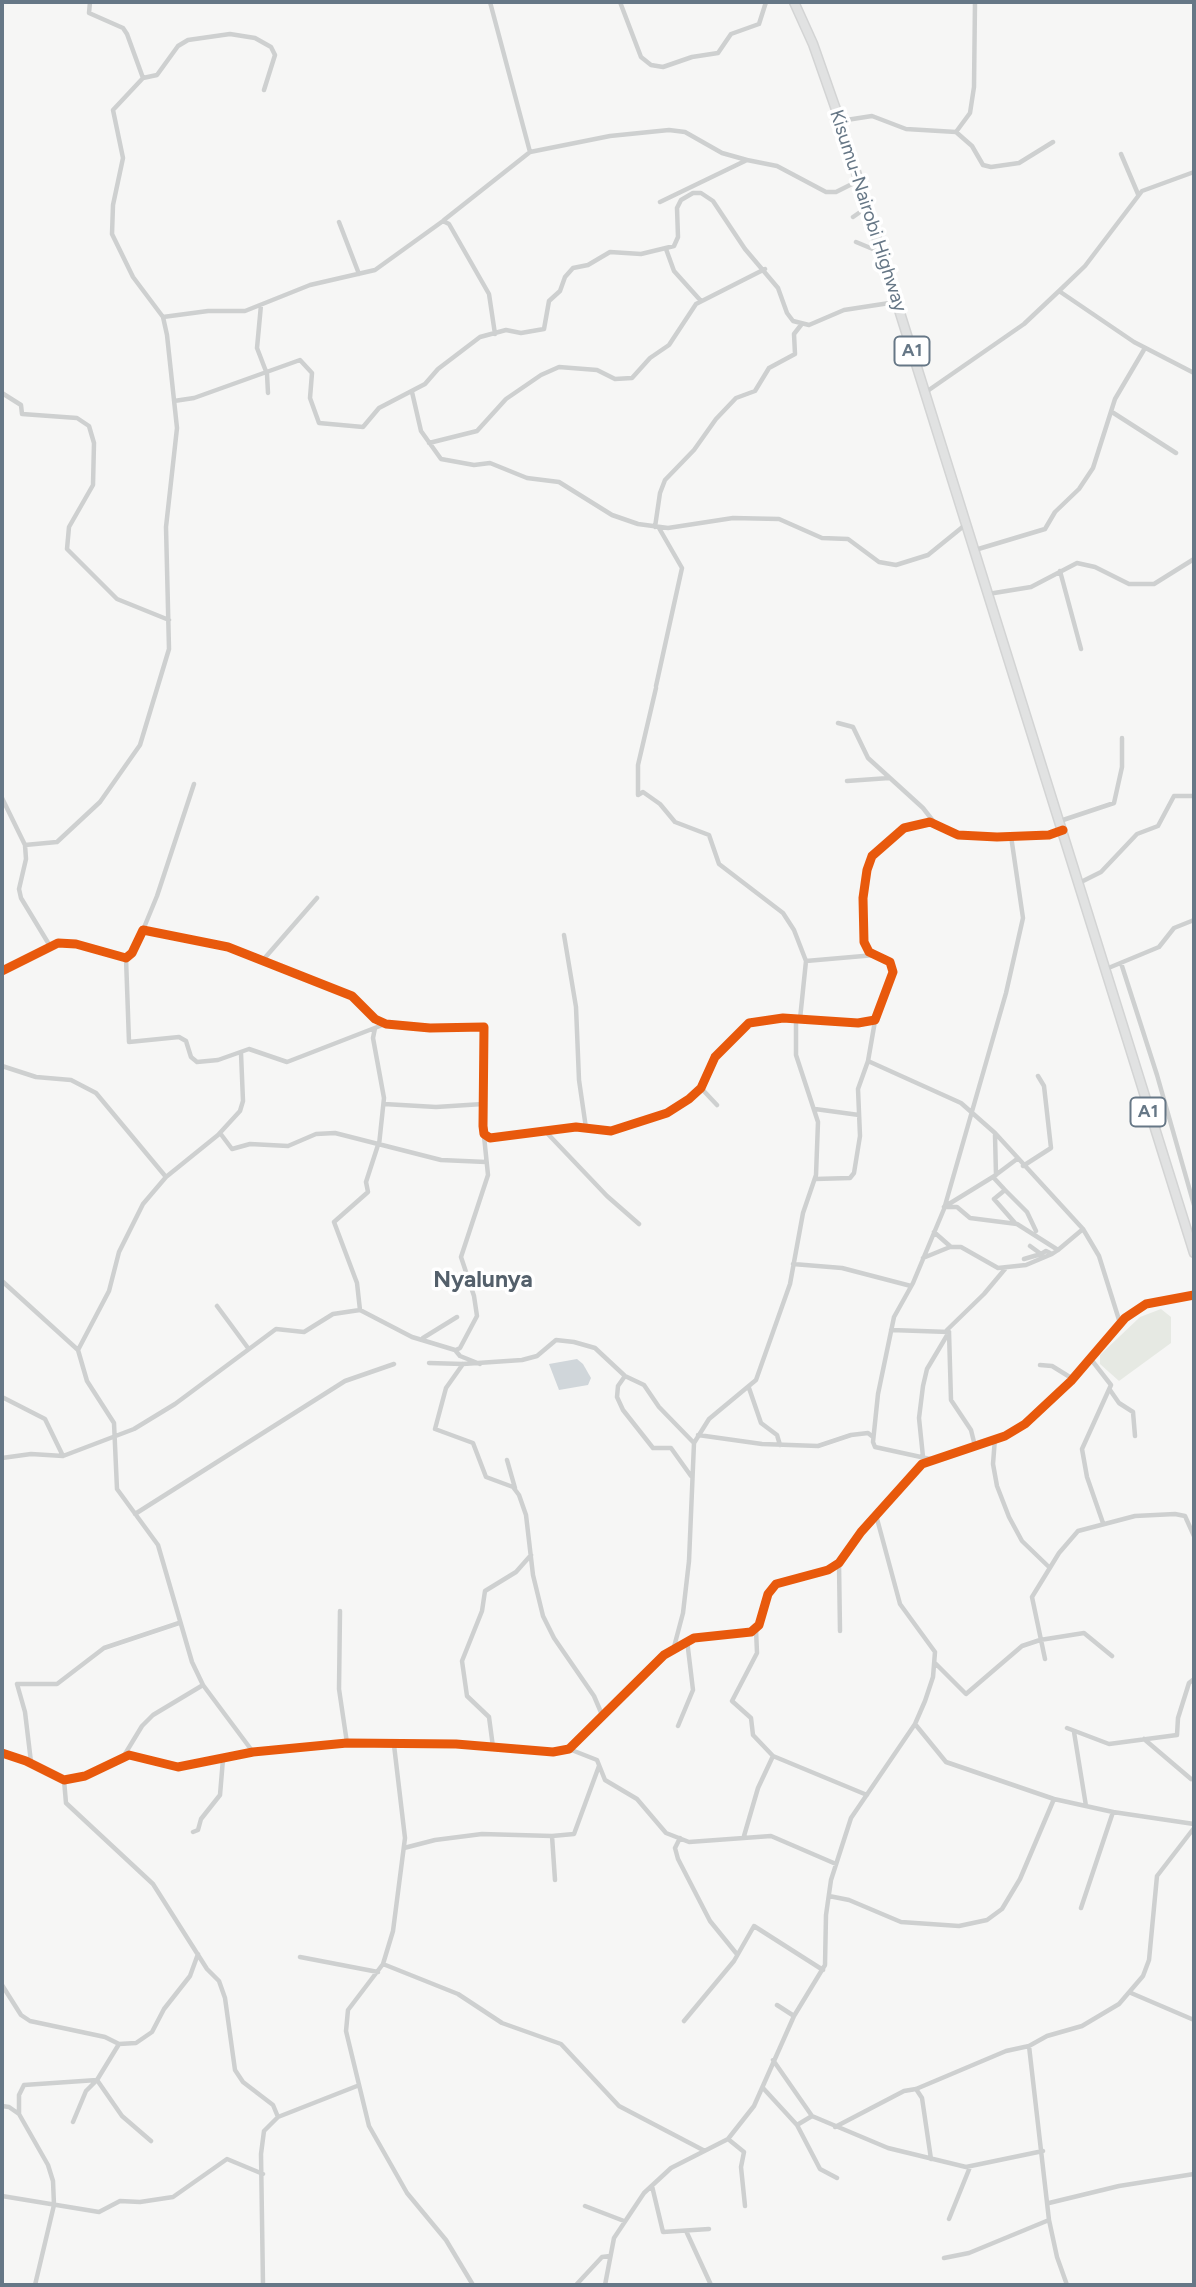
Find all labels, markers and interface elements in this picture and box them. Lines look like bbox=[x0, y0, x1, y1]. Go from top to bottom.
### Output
street label: Kisumu-Nairobi Highway bbox=[825, 107, 911, 315]
road number: A1 bbox=[894, 337, 930, 366]
road number: A1 bbox=[1130, 1098, 1166, 1126]
district label: Nyalunya bbox=[433, 1266, 533, 1294]

